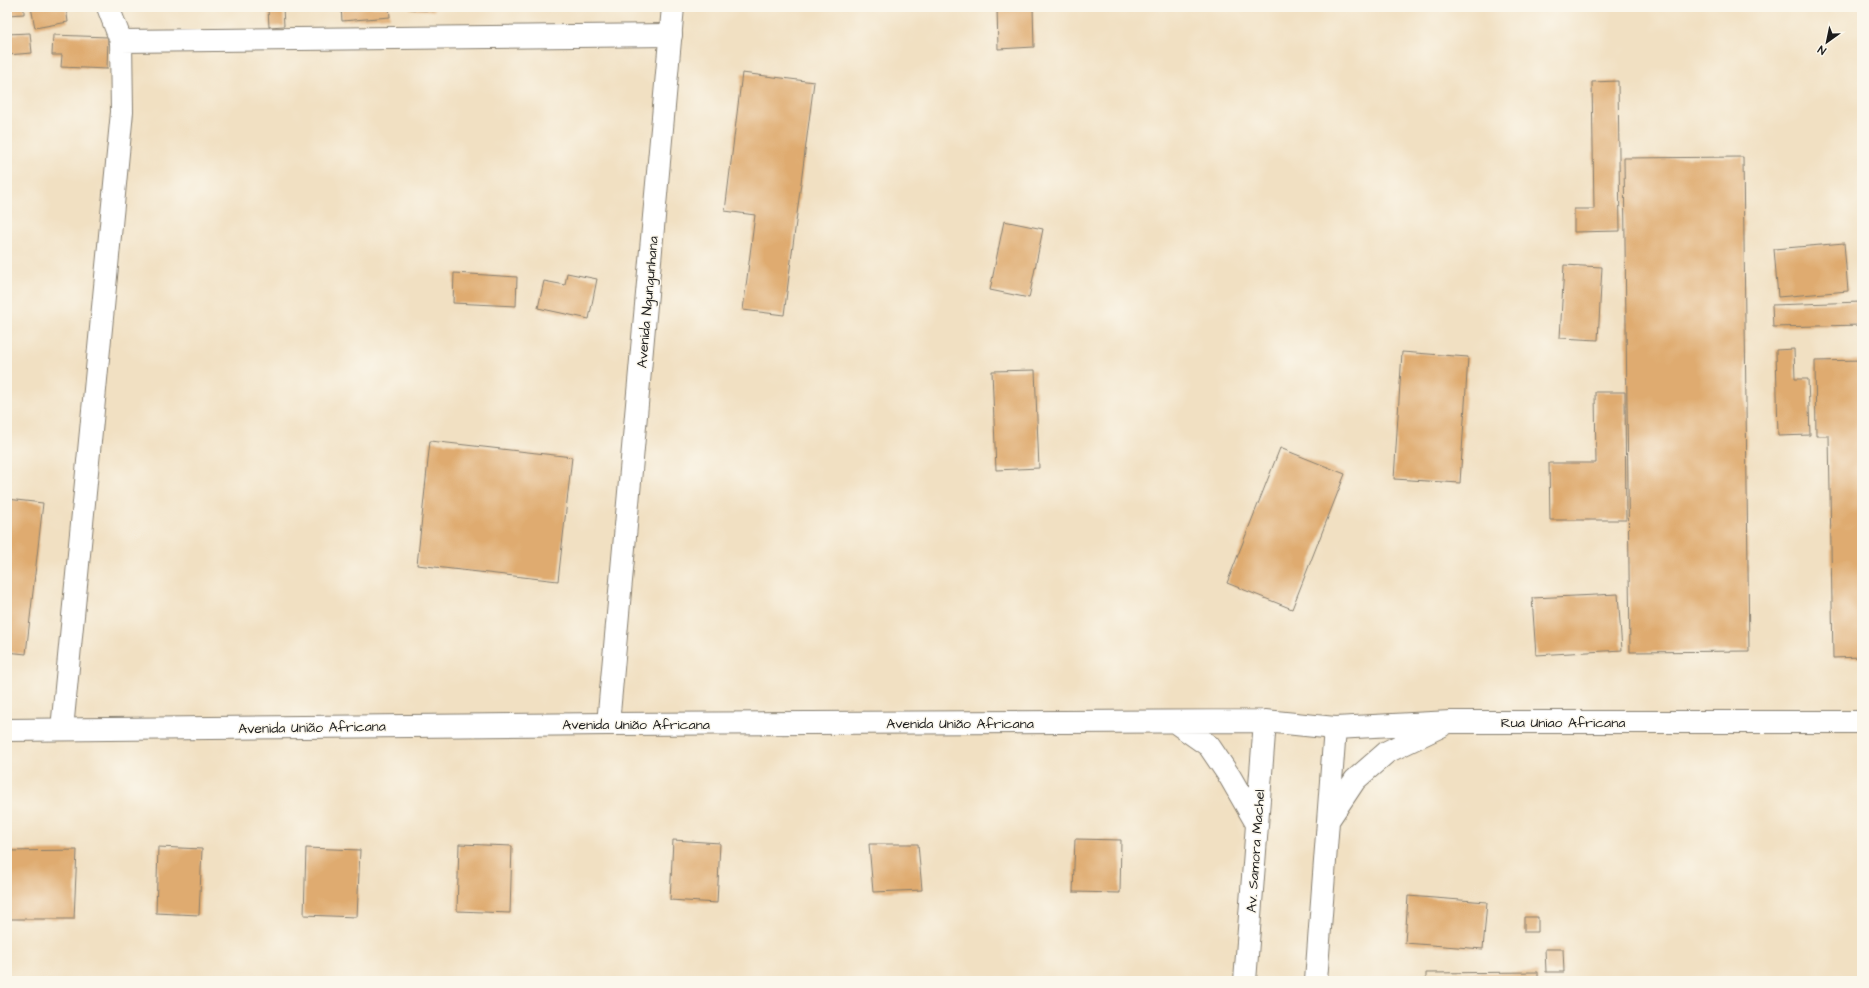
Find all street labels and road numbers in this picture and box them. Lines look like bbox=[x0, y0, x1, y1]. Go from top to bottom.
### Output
street label: Avenida Ngungunhana bbox=[632, 235, 664, 369]
street label: Rua Uniao Africana bbox=[1501, 713, 1625, 733]
street label: Avenida União Africana bbox=[886, 714, 1034, 734]
street label: Avenida União Africana bbox=[562, 715, 710, 735]
street label: Avenida União Africana bbox=[238, 717, 386, 739]
street label: Av. Samora Machel bbox=[1242, 789, 1270, 913]

